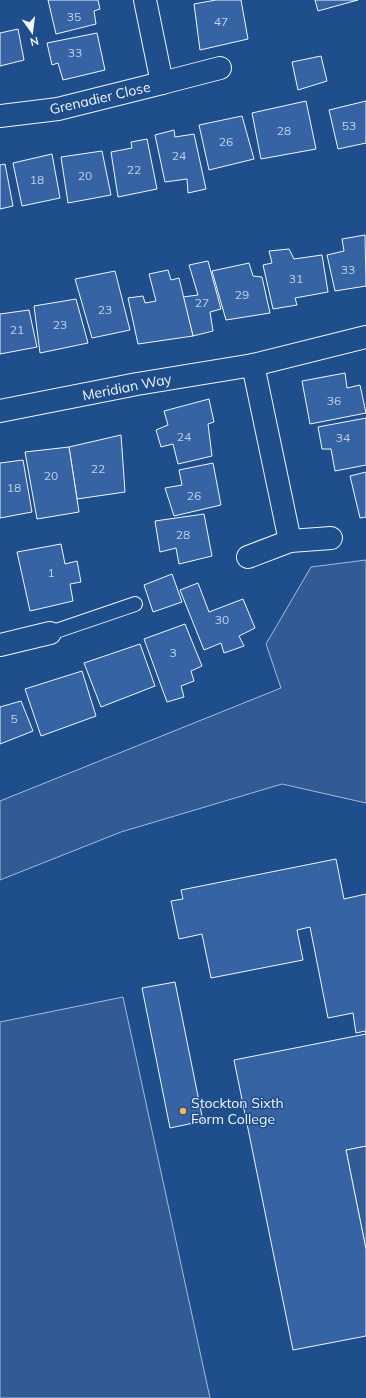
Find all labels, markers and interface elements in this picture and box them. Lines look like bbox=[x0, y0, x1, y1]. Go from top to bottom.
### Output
house number: 35 bbox=[67, 9, 81, 24]
north arrow bbox=[12, 12, 52, 52]
house number: 47 bbox=[214, 14, 228, 29]
text: N bbox=[29, 34, 40, 50]
house number: 33 bbox=[68, 45, 82, 60]
street label: Grenadier Close bbox=[48, 78, 152, 118]
house number: 53 bbox=[342, 118, 356, 133]
house number: 28 bbox=[277, 123, 291, 138]
house number: 26 bbox=[219, 134, 233, 149]
house number: 24 bbox=[172, 148, 186, 163]
house number: 22 bbox=[127, 162, 141, 177]
house number: 20 bbox=[78, 168, 92, 183]
house number: 18 bbox=[30, 172, 44, 187]
house number: 33 bbox=[341, 262, 355, 277]
house number: 31 bbox=[289, 271, 303, 286]
house number: 29 bbox=[235, 287, 249, 302]
house number: 27 bbox=[195, 295, 209, 310]
house number: 23 bbox=[98, 302, 112, 317]
house number: 23 bbox=[53, 317, 67, 332]
house number: 21 bbox=[10, 322, 24, 337]
street label: Meridian Way bbox=[81, 369, 174, 404]
house number: 36 bbox=[327, 393, 341, 408]
house number: 24 bbox=[177, 429, 191, 444]
house number: 34 bbox=[336, 430, 350, 445]
house number: 22 bbox=[91, 461, 105, 476]
house number: 20 bbox=[44, 468, 58, 483]
house number: 18 bbox=[7, 480, 21, 495]
house number: 26 bbox=[187, 488, 201, 503]
house number: 28 bbox=[176, 527, 190, 542]
house number: 1 bbox=[47, 565, 55, 580]
house number: 30 bbox=[215, 612, 229, 627]
house number: 3 bbox=[169, 645, 177, 660]
house number: 5 bbox=[10, 711, 18, 726]
place label: Stockton Sixth Form College bbox=[191, 1094, 284, 1128]
marker: Stockton Sixth Form College bbox=[178, 1106, 188, 1116]

